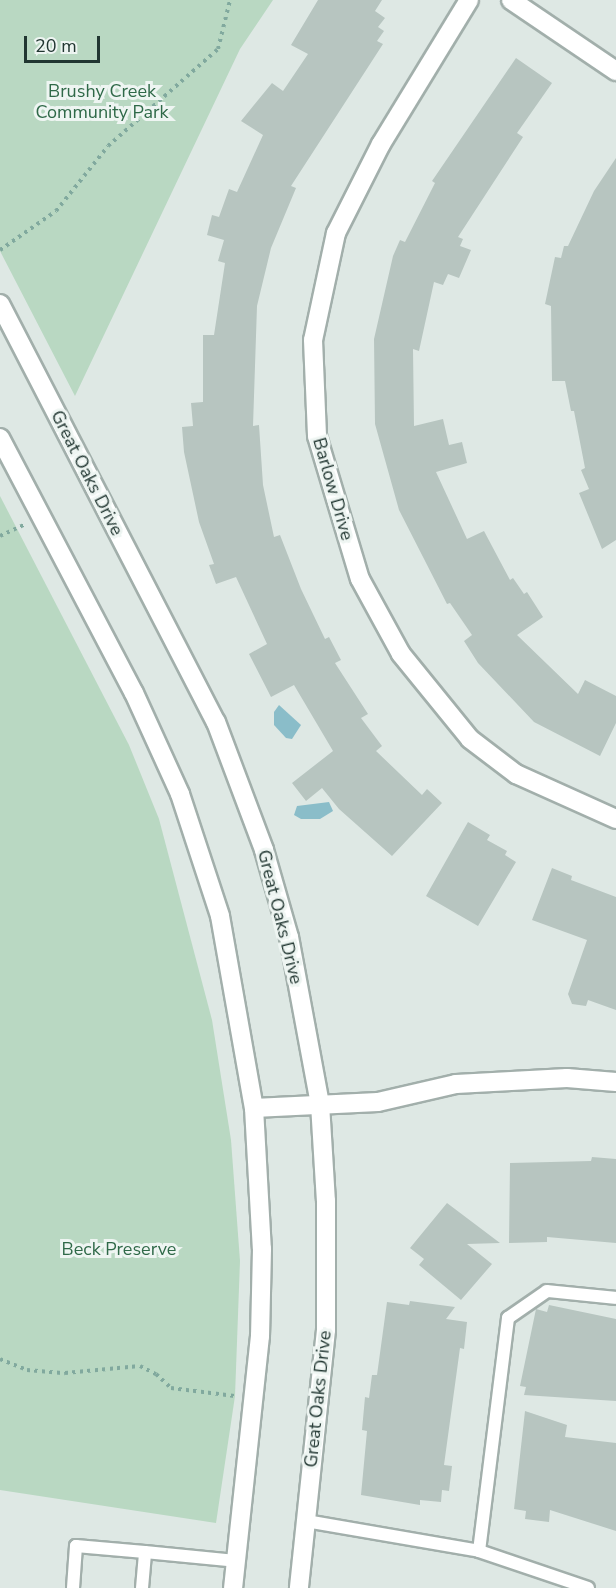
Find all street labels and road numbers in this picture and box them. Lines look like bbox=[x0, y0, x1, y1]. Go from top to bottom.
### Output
street label: Great Oaks Drive bbox=[46, 407, 128, 539]
street label: Barlow Drive bbox=[308, 435, 358, 543]
street label: Great Oaks Drive bbox=[253, 848, 307, 986]
street label: Great Oaks Drive bbox=[300, 1329, 336, 1469]

